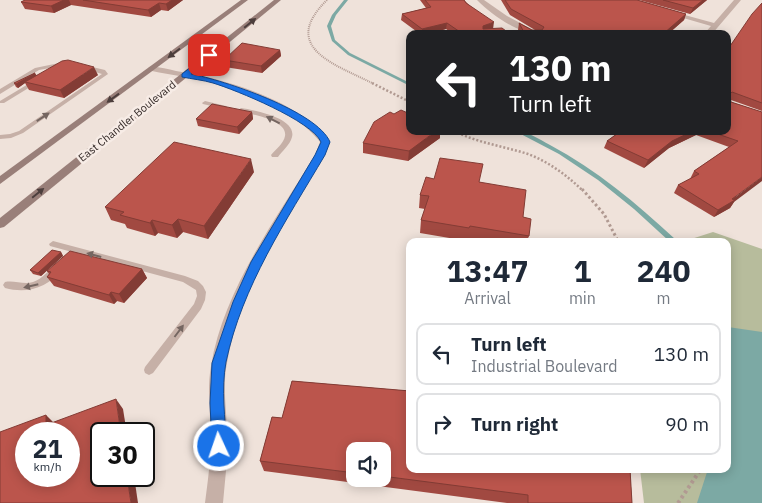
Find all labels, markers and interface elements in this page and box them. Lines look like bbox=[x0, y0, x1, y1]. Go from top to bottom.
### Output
one-way arrow bbox=[243, 17, 256, 28]
pin bbox=[188, 34, 230, 76]
icon: arrive bbox=[195, 41, 223, 69]
text: 130 m bbox=[509, 45, 612, 91]
one-way arrow bbox=[167, 48, 181, 58]
icon: left bbox=[426, 50, 491, 115]
street label: East Chandler Boulevard bbox=[75, 77, 179, 165]
text: Turn left bbox=[509, 89, 592, 118]
one-way arrow bbox=[106, 93, 120, 103]
one-way arrow bbox=[37, 113, 50, 122]
one-way arrow bbox=[266, 116, 280, 124]
one-way arrow bbox=[31, 188, 44, 199]
one-way arrow bbox=[87, 251, 102, 259]
text: 13:47 bbox=[447, 251, 528, 290]
text: 1 bbox=[573, 251, 591, 290]
text: 240 bbox=[636, 251, 690, 290]
one-way arrow bbox=[24, 282, 39, 290]
text: Arrival bbox=[464, 288, 511, 308]
text: min bbox=[569, 288, 596, 308]
text: m bbox=[656, 288, 670, 308]
one-way arrow bbox=[173, 325, 184, 338]
text: Turn left bbox=[471, 332, 547, 356]
icon: left bbox=[428, 340, 456, 368]
text: 130 m bbox=[654, 342, 709, 366]
text: Industrial Boulevard bbox=[471, 356, 618, 376]
icon: right bbox=[428, 410, 456, 438]
text: Turn right bbox=[471, 412, 558, 436]
text: 90 m bbox=[665, 412, 709, 436]
position arrow bbox=[192, 419, 244, 471]
speed limit sign: 30 bbox=[90, 422, 155, 487]
text: 21 bbox=[32, 432, 63, 465]
map controls bbox=[346, 442, 391, 487]
button: sound bbox=[346, 442, 391, 487]
text: km/h bbox=[33, 459, 62, 474]

